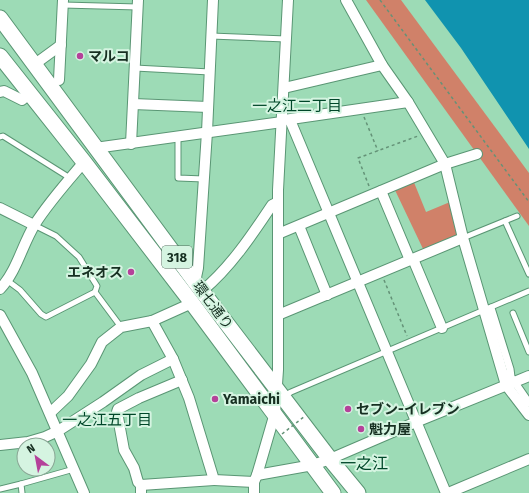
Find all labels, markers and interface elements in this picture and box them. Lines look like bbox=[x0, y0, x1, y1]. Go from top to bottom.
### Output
place label: マルコ bbox=[88, 48, 130, 65]
marker: マルコ bbox=[75, 51, 85, 61]
district label: 一之江二丁目 bbox=[252, 97, 342, 115]
road number: 318 bbox=[162, 246, 192, 268]
place label: エネオス bbox=[67, 264, 123, 281]
marker: エネオス bbox=[126, 267, 136, 277]
street label: 環七通り bbox=[189, 278, 236, 333]
place label: Yamaichi bbox=[222, 391, 280, 408]
marker: Yamaichi bbox=[210, 394, 220, 404]
place label: セブン-イレブン bbox=[356, 401, 460, 418]
marker: セブン-イレブン bbox=[343, 404, 353, 414]
district label: 一之江五丁目 bbox=[62, 411, 152, 429]
place label: 魁力屋 bbox=[369, 421, 411, 438]
marker: 魁力屋 bbox=[356, 424, 366, 434]
north arrow bbox=[16, 437, 56, 477]
text: N bbox=[24, 441, 38, 456]
district label: 一之江 bbox=[340, 454, 388, 473]

